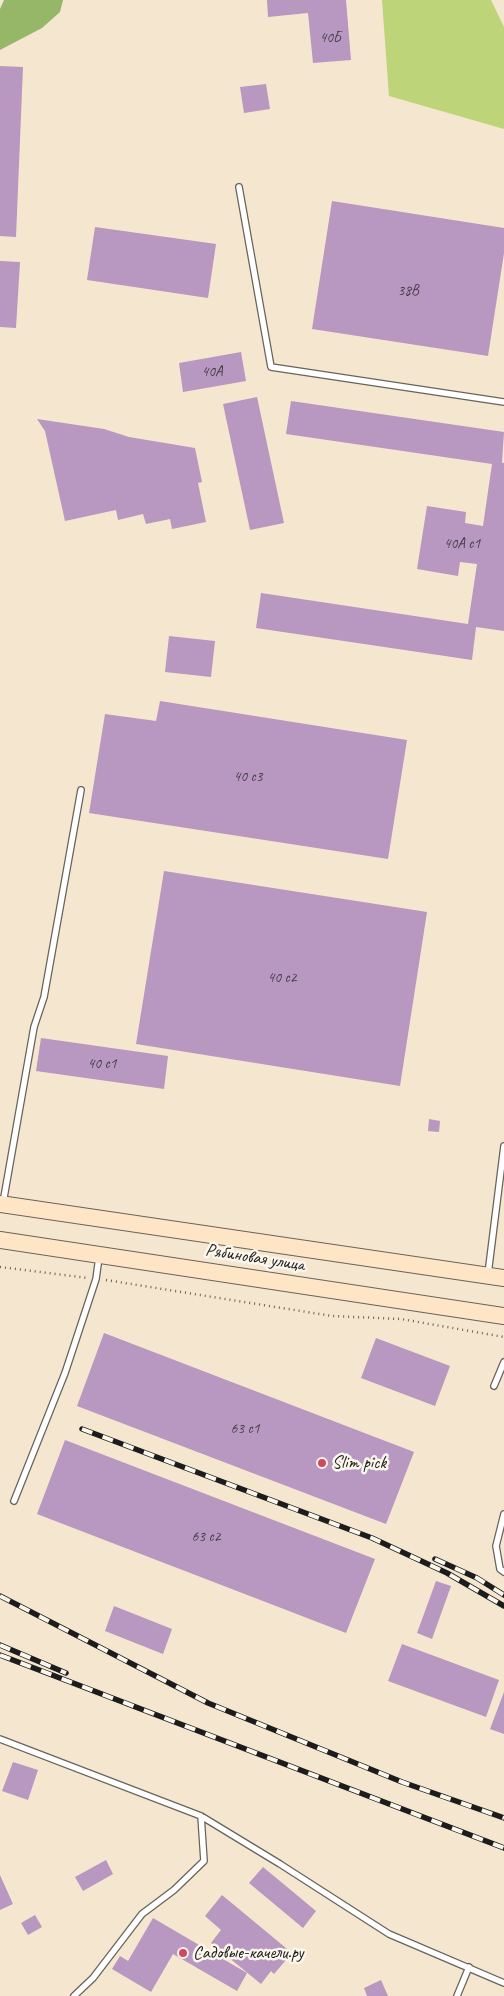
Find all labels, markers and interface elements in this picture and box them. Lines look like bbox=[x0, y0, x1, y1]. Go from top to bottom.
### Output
house number: 40Б bbox=[319, 29, 341, 47]
house number: 38В bbox=[397, 282, 419, 300]
house number: 40А bbox=[201, 363, 223, 381]
house number: 40А с1 bbox=[444, 535, 480, 553]
house number: 40 с3 bbox=[233, 768, 263, 786]
house number: 40 с2 bbox=[267, 969, 297, 987]
house number: 40 с1 bbox=[87, 1055, 117, 1073]
street label: Рябиновая улица bbox=[204, 1240, 306, 1276]
house number: 63 с1 bbox=[230, 1420, 260, 1438]
place label: Slim pick bbox=[332, 1452, 386, 1474]
marker: Slim pick bbox=[316, 1457, 328, 1469]
house number: 63 с2 bbox=[191, 1528, 221, 1546]
place label: Садовые-качели.ру bbox=[193, 1942, 303, 1964]
marker: Садовые-качели.ру bbox=[177, 1947, 189, 1959]

